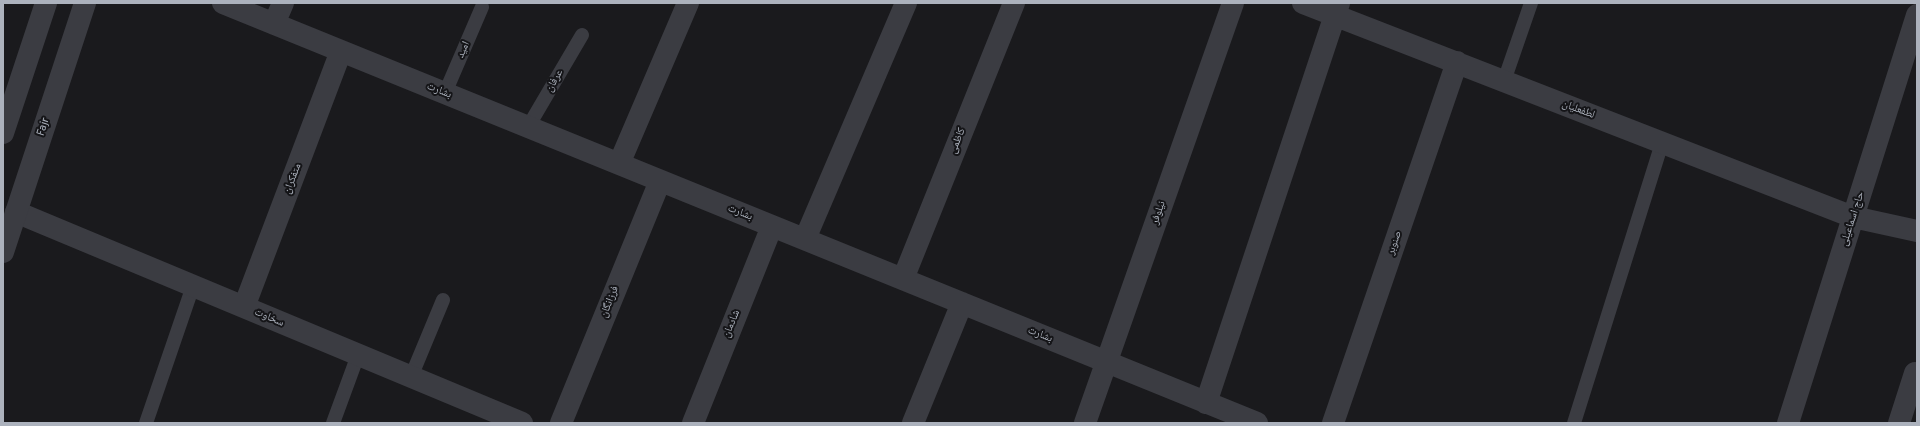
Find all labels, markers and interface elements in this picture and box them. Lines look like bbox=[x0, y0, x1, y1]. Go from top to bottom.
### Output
street label: امید bbox=[455, 40, 473, 60]
street label: عرفان bbox=[543, 67, 567, 95]
street label: بشارت bbox=[425, 80, 453, 102]
street label: لطفعلیان bbox=[1560, 98, 1596, 122]
street label: Fajr bbox=[35, 116, 53, 138]
street label: کاظمی bbox=[947, 126, 969, 156]
street label: متفکران bbox=[281, 162, 305, 196]
street label: حاج اسماعیلی bbox=[1838, 190, 1868, 248]
street label: نیلوفر bbox=[1149, 200, 1169, 226]
street label: بشارت bbox=[726, 202, 754, 224]
street label: صنوبر bbox=[1385, 229, 1405, 257]
street label: فرزانگان bbox=[598, 284, 622, 320]
street label: سخاوت bbox=[252, 306, 286, 330]
street label: شادمان bbox=[720, 308, 744, 340]
street label: بشارت bbox=[1026, 324, 1054, 346]

